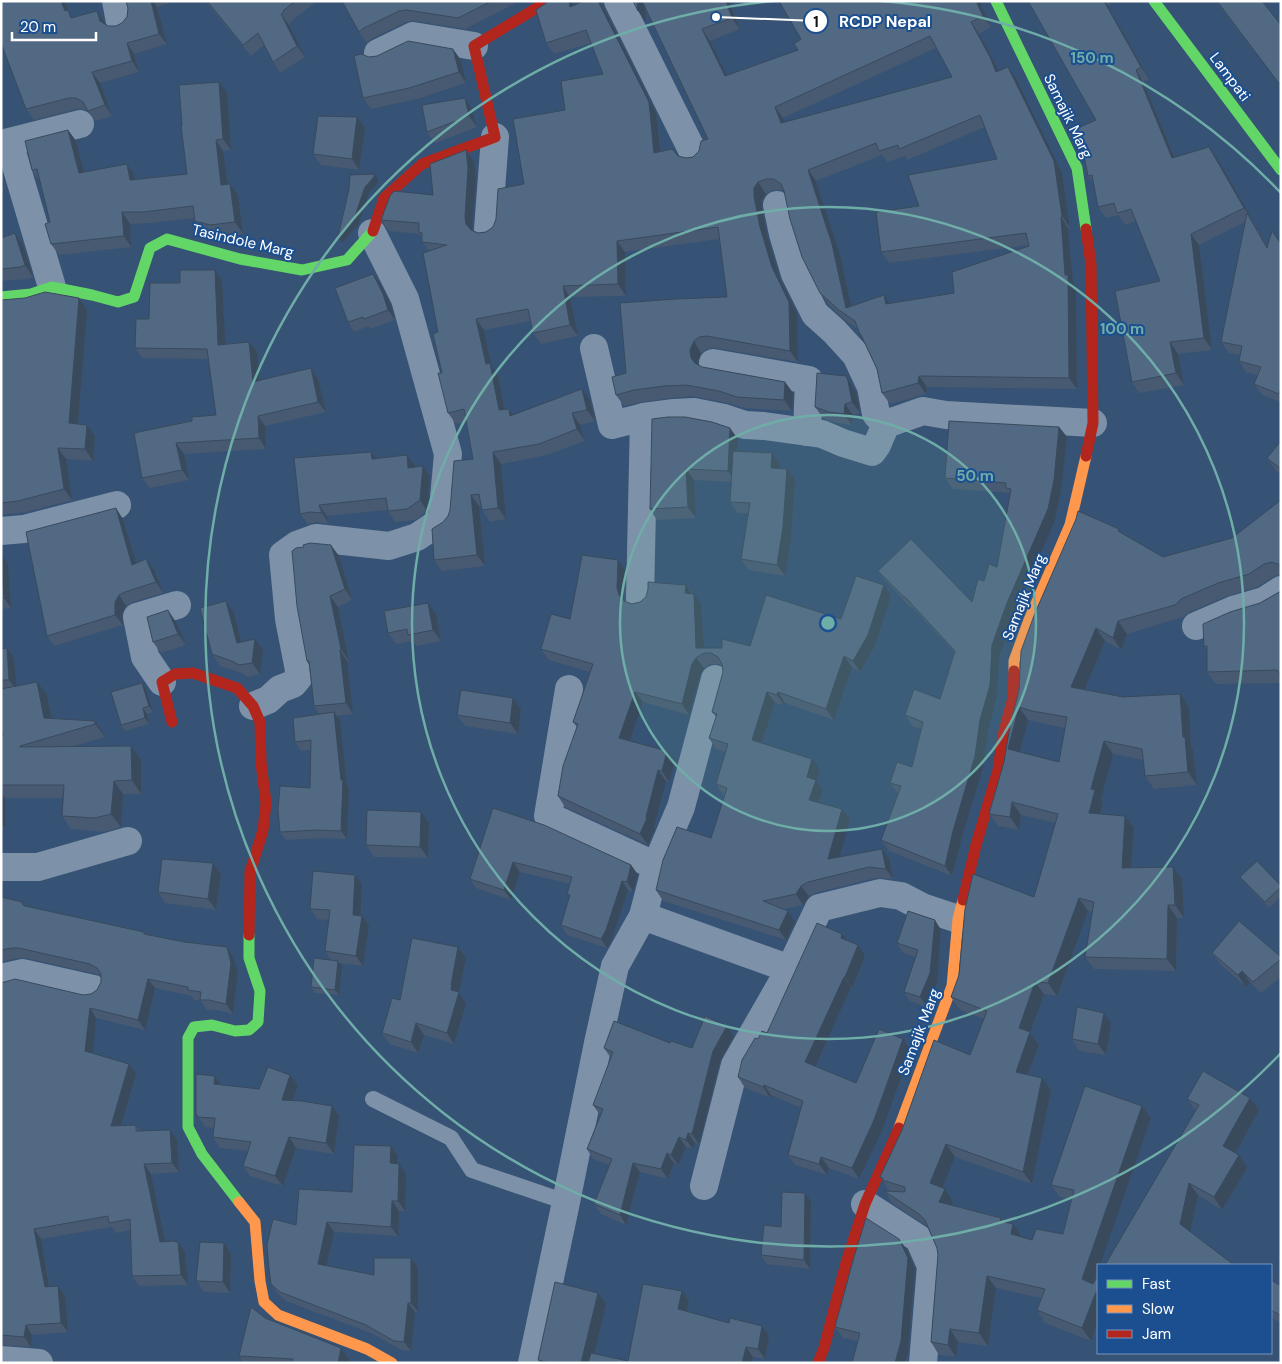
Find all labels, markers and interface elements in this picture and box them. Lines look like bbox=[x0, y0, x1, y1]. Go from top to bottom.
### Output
callout: RCDP Nepal bbox=[804, 6, 941, 37]
scale bar bbox=[12, 10, 96, 42]
text: RCDP Nepal bbox=[839, 11, 931, 32]
text: 1 bbox=[813, 12, 819, 32]
text: 20 m bbox=[20, 17, 56, 37]
text: 150 m bbox=[1071, 48, 1114, 68]
street label: Lampati bbox=[1205, 49, 1255, 105]
street label: Samajik Marg bbox=[1039, 70, 1097, 162]
street label: Tasindole Marg bbox=[190, 220, 296, 262]
text: 100 m bbox=[1100, 319, 1144, 339]
text: 50 m bbox=[956, 466, 994, 486]
street label: Samajik Marg bbox=[998, 551, 1050, 643]
centre of rings bbox=[819, 614, 837, 632]
street label: Samajik Marg bbox=[893, 986, 945, 1078]
legend bbox=[1097, 1264, 1272, 1354]
text: Fast bbox=[1142, 1274, 1171, 1294]
text: Slow bbox=[1142, 1299, 1175, 1319]
text: Jam bbox=[1142, 1324, 1171, 1344]

